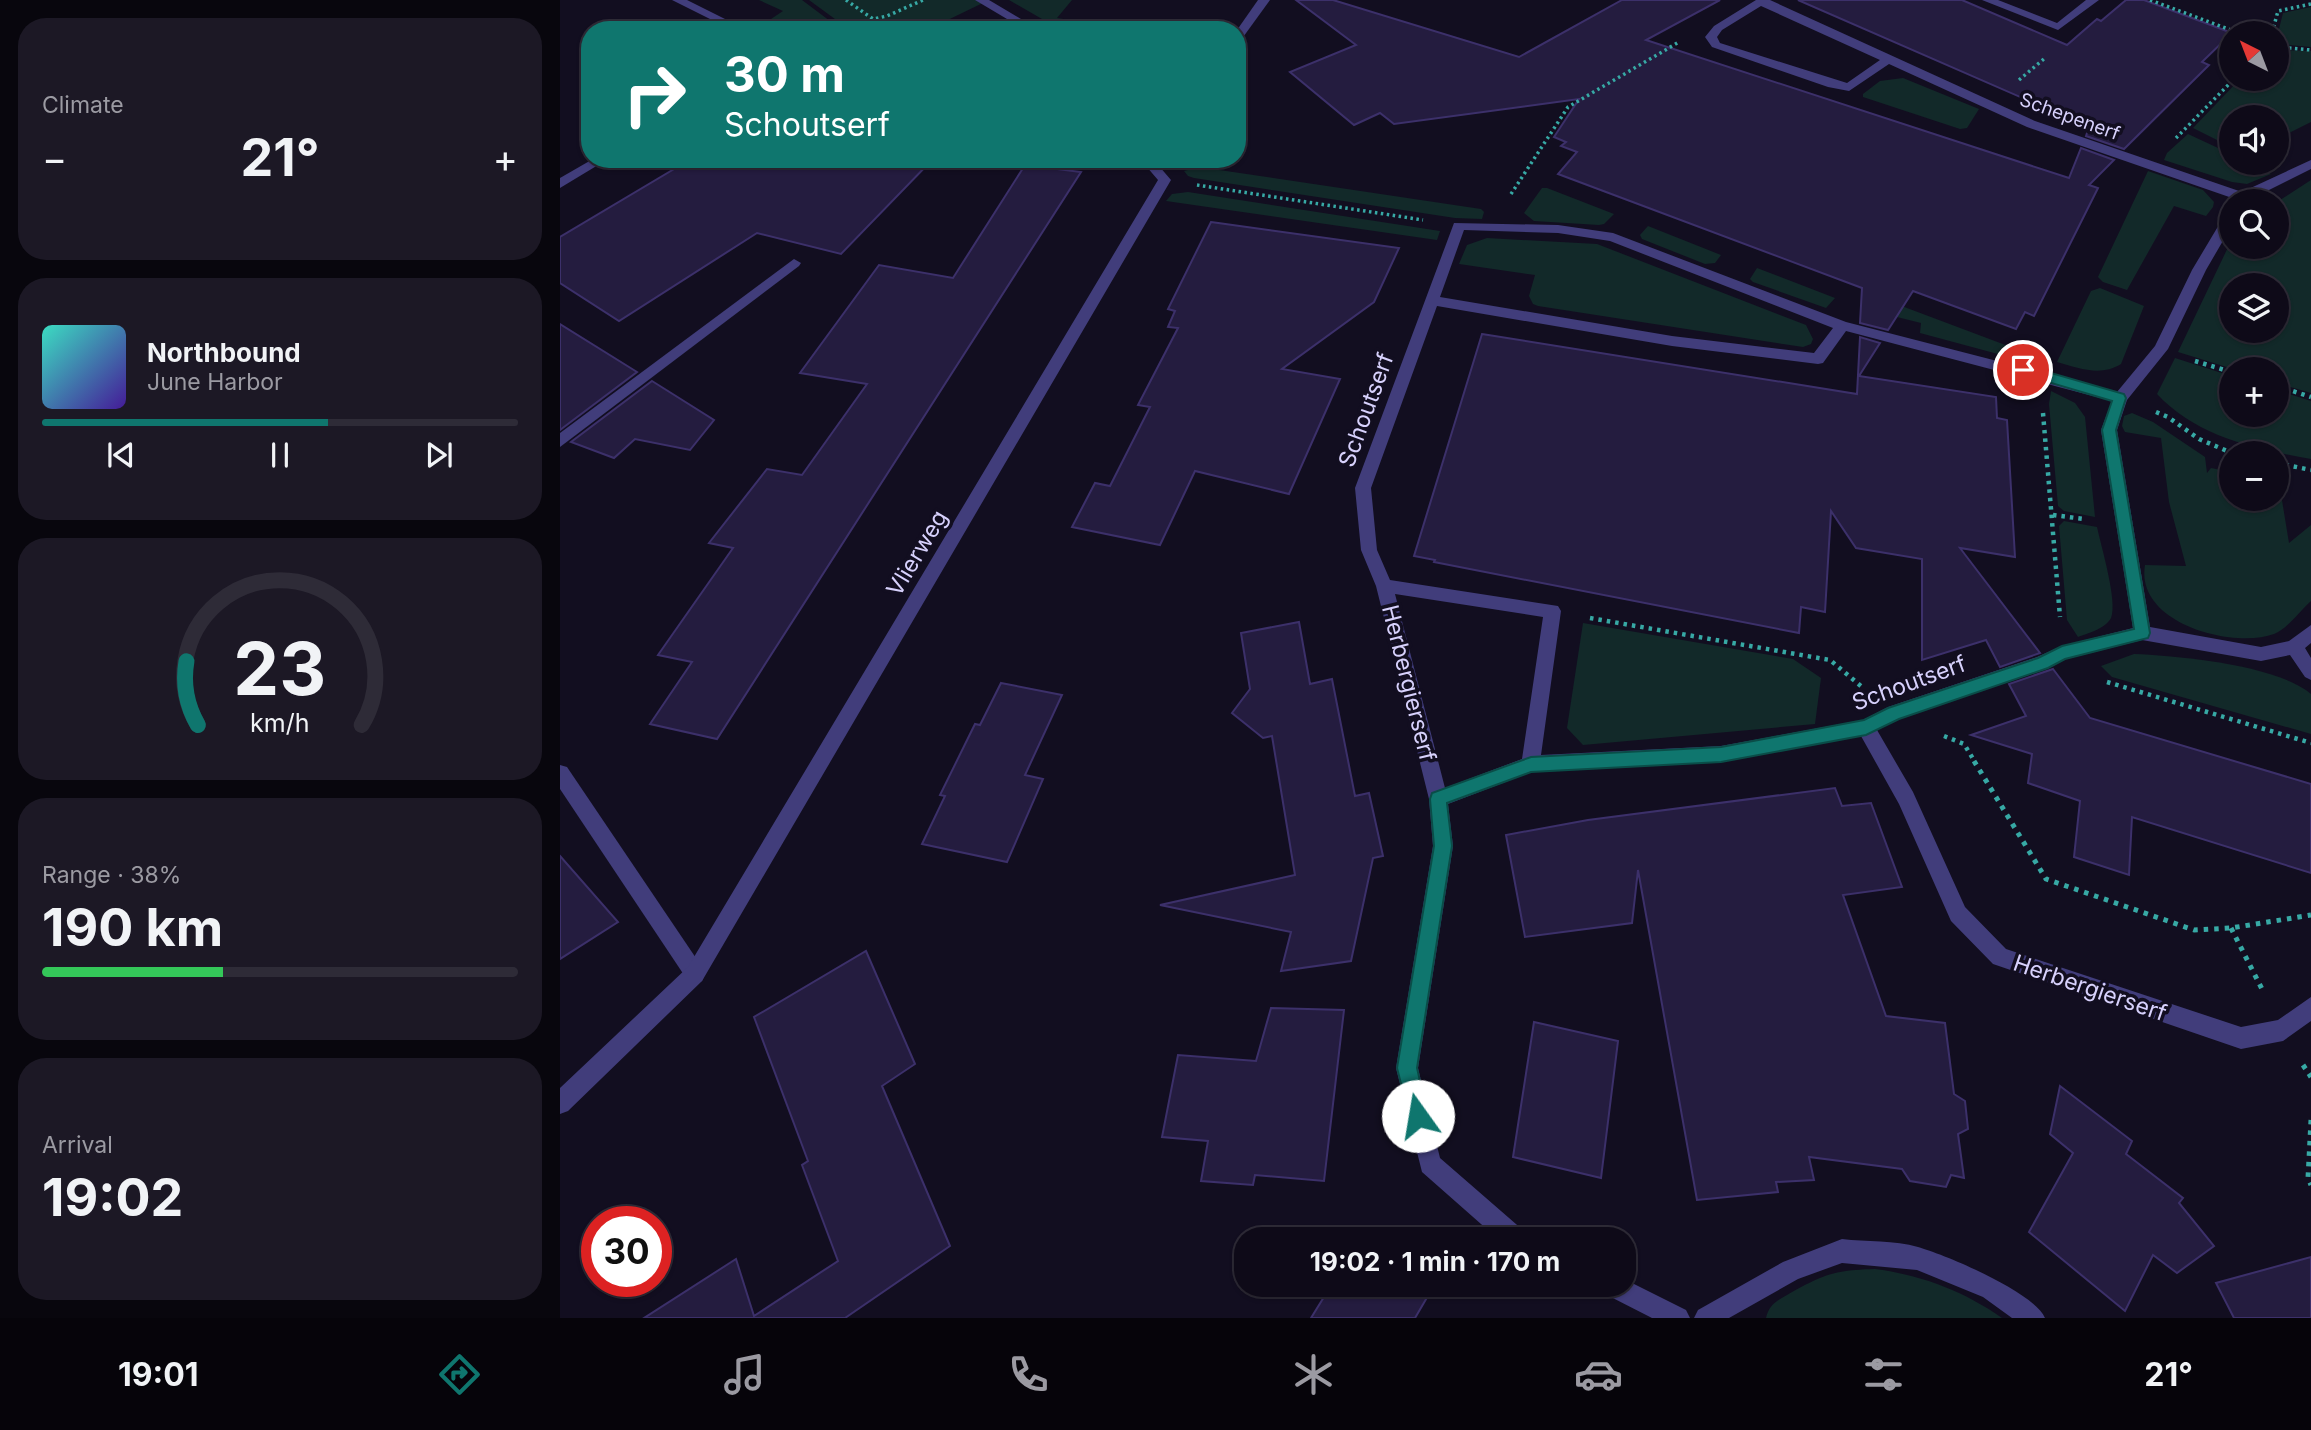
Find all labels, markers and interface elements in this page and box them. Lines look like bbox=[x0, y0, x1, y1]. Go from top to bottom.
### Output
north arrow bbox=[2219, 21, 2289, 91]
map controls bbox=[2219, 21, 2289, 511]
text: 30 m bbox=[724, 45, 845, 104]
icon: right bbox=[609, 49, 700, 140]
street label: Schepenerf bbox=[2017, 88, 2123, 145]
text: Climate bbox=[42, 91, 124, 119]
text: Schoutserf bbox=[724, 105, 890, 144]
button: sound bbox=[2219, 105, 2289, 175]
text: 21° bbox=[240, 126, 320, 189]
text: − bbox=[42, 135, 67, 181]
text: + bbox=[493, 135, 518, 181]
button: search bbox=[2219, 189, 2289, 259]
button: layers bbox=[2219, 273, 2289, 343]
text: Northbound bbox=[147, 337, 301, 368]
pin bbox=[1993, 340, 2053, 400]
street label: Schoutserf bbox=[1332, 349, 1400, 471]
icon: arrive bbox=[2004, 351, 2042, 389]
button: + bbox=[2219, 357, 2289, 427]
text: June Harbor bbox=[147, 368, 283, 396]
icon: previous bbox=[102, 436, 140, 474]
icon: pause bbox=[261, 436, 299, 474]
icon: next bbox=[420, 436, 458, 474]
button: − bbox=[2219, 441, 2289, 511]
street label: Vlierweg bbox=[880, 505, 954, 601]
street label: Herbergierserf bbox=[1376, 602, 1442, 765]
text: 23 bbox=[234, 624, 326, 713]
street label: Schoutserf bbox=[1848, 649, 1970, 717]
text: km/h bbox=[250, 708, 310, 738]
text: Range · 38% bbox=[42, 861, 181, 889]
text: 190 km bbox=[42, 896, 223, 959]
street label: Herbergierserf bbox=[2010, 949, 2171, 1027]
position arrow bbox=[1381, 1079, 1455, 1153]
text: Arrival bbox=[42, 1131, 113, 1159]
text: 19:02 bbox=[42, 1166, 183, 1229]
speed limit sign: 30 bbox=[581, 1206, 672, 1297]
text: 19:02 · 1 min · 170 m bbox=[1310, 1246, 1560, 1277]
icon: directions bbox=[435, 1350, 484, 1399]
icon: music bbox=[720, 1350, 769, 1399]
icon: phone bbox=[1004, 1350, 1053, 1399]
icon: climate bbox=[1289, 1350, 1338, 1399]
icon: car bbox=[1574, 1350, 1623, 1399]
icon: filters bbox=[1859, 1350, 1908, 1399]
text: 19:01 bbox=[118, 1355, 199, 1394]
text: 21° bbox=[2144, 1355, 2193, 1394]

